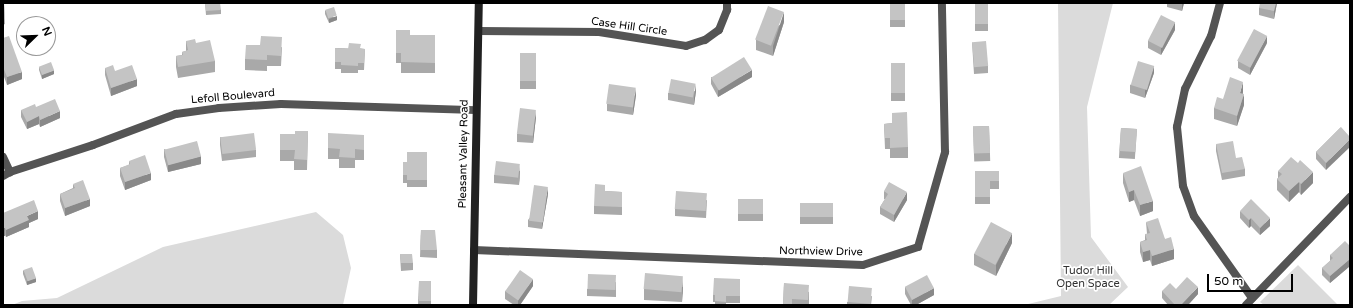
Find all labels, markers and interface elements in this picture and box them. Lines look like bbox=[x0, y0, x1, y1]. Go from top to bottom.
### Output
street label: Case Hill Circle bbox=[590, 15, 668, 39]
north arrow bbox=[16, 16, 56, 56]
text: N bbox=[39, 25, 54, 38]
street label: Lefoll Boulevard bbox=[190, 87, 276, 107]
street label: Pleasant Valley Road bbox=[456, 99, 472, 209]
street label: Northview Drive bbox=[779, 245, 863, 259]
park label: Tudor Hill Open Space bbox=[1056, 265, 1120, 291]
scale bar bbox=[1209, 266, 1295, 292]
text: 50 m bbox=[1214, 274, 1243, 288]

